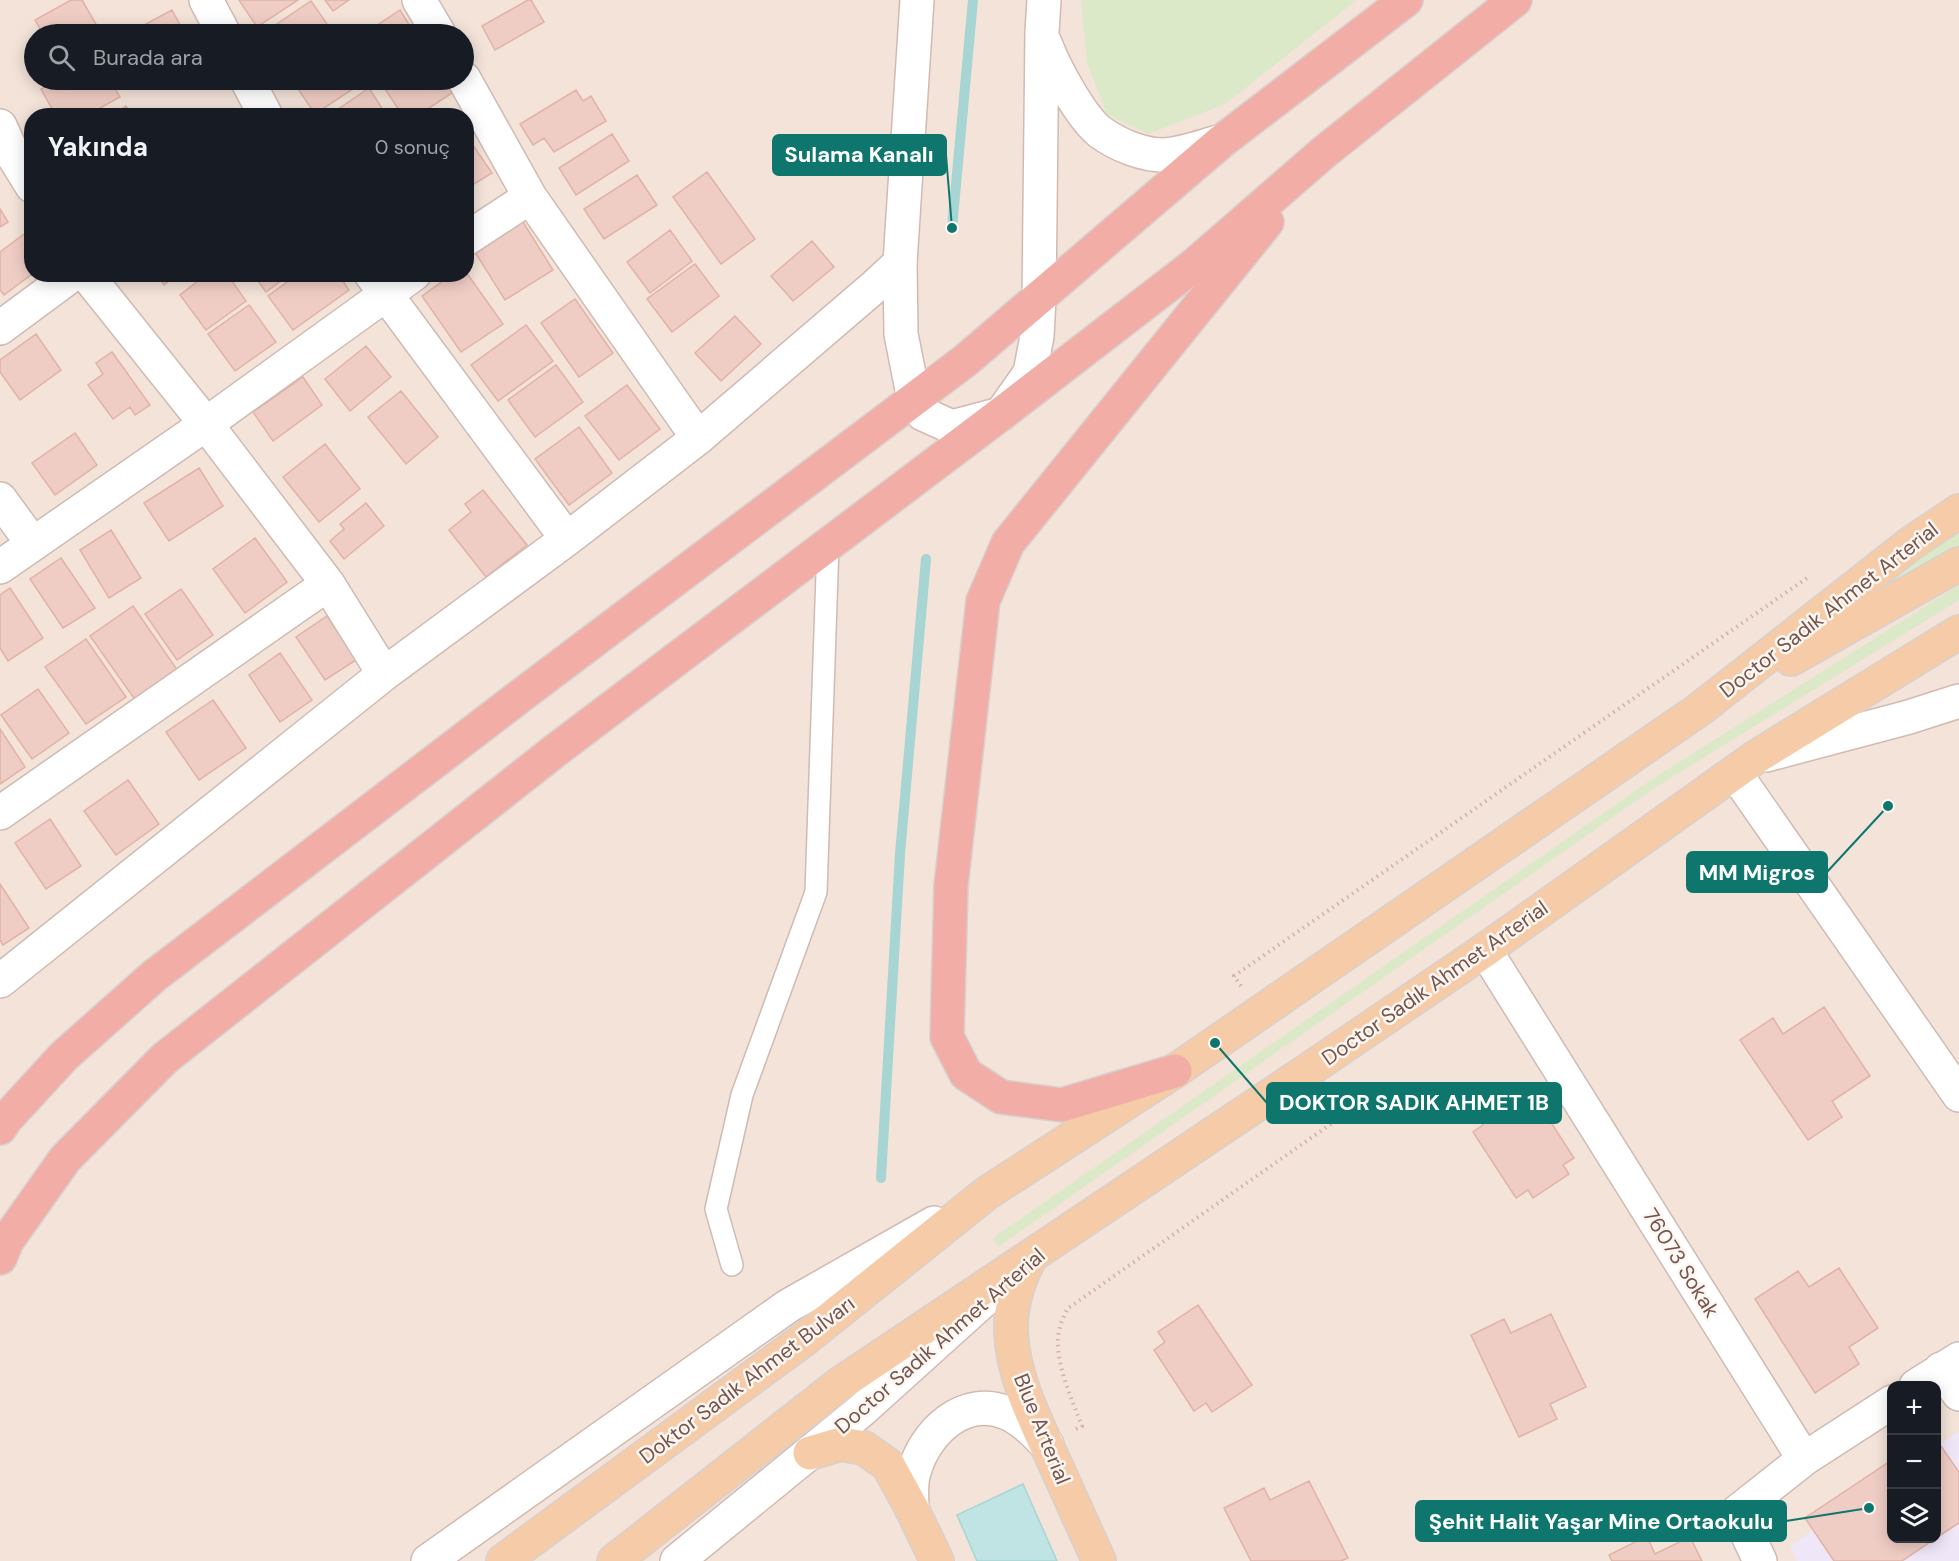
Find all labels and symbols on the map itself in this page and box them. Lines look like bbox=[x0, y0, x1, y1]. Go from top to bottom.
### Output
callout: Sulama Kanalı bbox=[773, 135, 946, 175]
text: Sulama Kanalı bbox=[784, 140, 934, 169]
street label: Doctor Sadık Ahmet Arterial bbox=[1714, 516, 1944, 704]
callout: MM Migros bbox=[1687, 852, 1827, 892]
text: MM Migros bbox=[1699, 858, 1815, 887]
street label: Doctor Sadık Ahmet Arterial bbox=[1316, 894, 1554, 1072]
callout: DOKTOR SADIK AHMET 1B bbox=[1267, 1083, 1561, 1123]
text: DOKTOR SADIK AHMET 1B bbox=[1279, 1088, 1549, 1117]
street label: 76073 Sokak bbox=[1636, 1203, 1726, 1323]
street label: Doctor Sadık Ahmet Arterial bbox=[829, 1242, 1051, 1440]
street label: Doktor Sadık Ahmet Bulvarı bbox=[634, 1290, 860, 1470]
street label: Blue Arterial bbox=[1007, 1369, 1077, 1489]
callout: Şehit Halit Yaşar Mine Ortaokulu bbox=[1416, 1501, 1786, 1541]
text: Şehit Halit Yaşar Mine Ortaokulu bbox=[1429, 1507, 1773, 1536]

